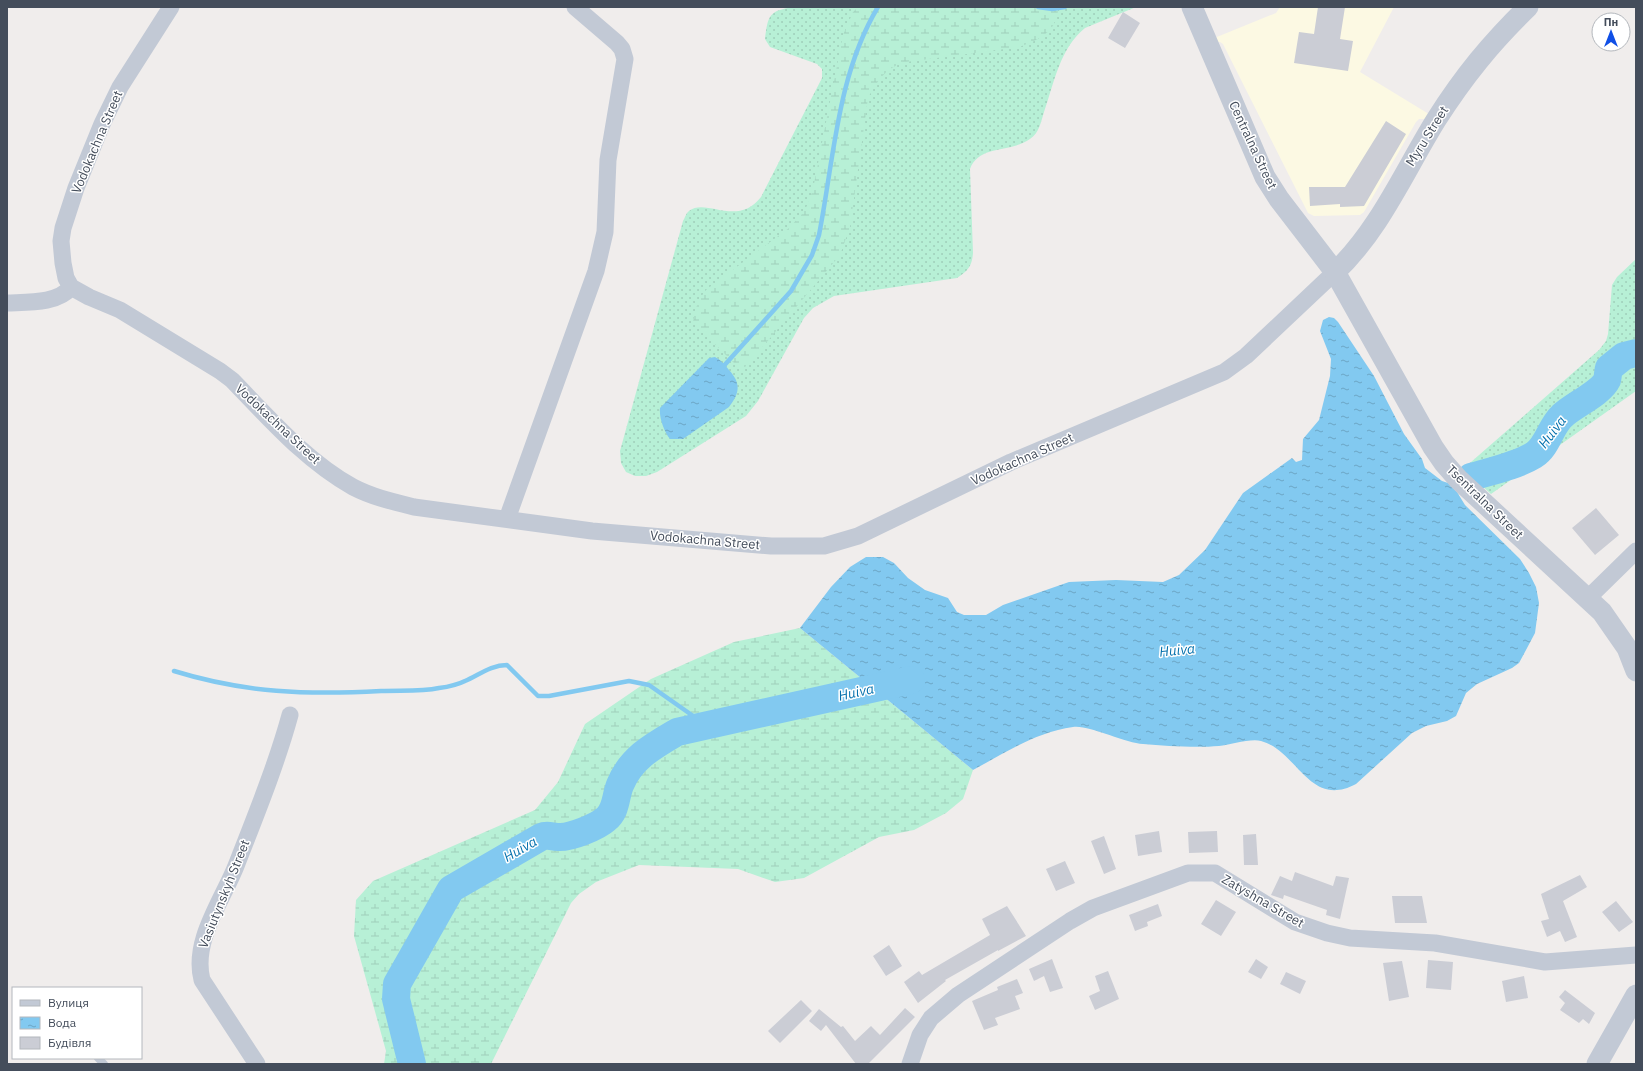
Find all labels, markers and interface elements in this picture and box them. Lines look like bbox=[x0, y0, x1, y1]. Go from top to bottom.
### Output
north arrow bbox=[1591, 12, 1631, 52]
text: Пн bbox=[1604, 15, 1618, 29]
street label: Vodokachna Street bbox=[68, 88, 126, 196]
street label: Centralna Street bbox=[1225, 98, 1281, 192]
street label: Myru Street bbox=[1402, 103, 1452, 169]
street label: Vodokachna Street bbox=[232, 380, 324, 468]
water label: Huiva bbox=[1534, 412, 1570, 452]
street label: Vodokachna Street bbox=[968, 429, 1076, 489]
street label: Tsentralna Street bbox=[1443, 461, 1527, 543]
street label: Vodokachna Street bbox=[649, 527, 761, 553]
water label: Huiva bbox=[1158, 639, 1196, 661]
water label: Huiva bbox=[837, 679, 875, 705]
water label: Huiva bbox=[500, 832, 540, 866]
street label: Vasiutynskyh Street bbox=[194, 837, 254, 951]
street label: Zatyshna Street bbox=[1219, 871, 1307, 931]
legend bbox=[12, 987, 142, 1059]
text: Вулиця bbox=[48, 995, 89, 1010]
text: Вода bbox=[48, 1015, 77, 1030]
text: Будівля bbox=[48, 1035, 91, 1050]

